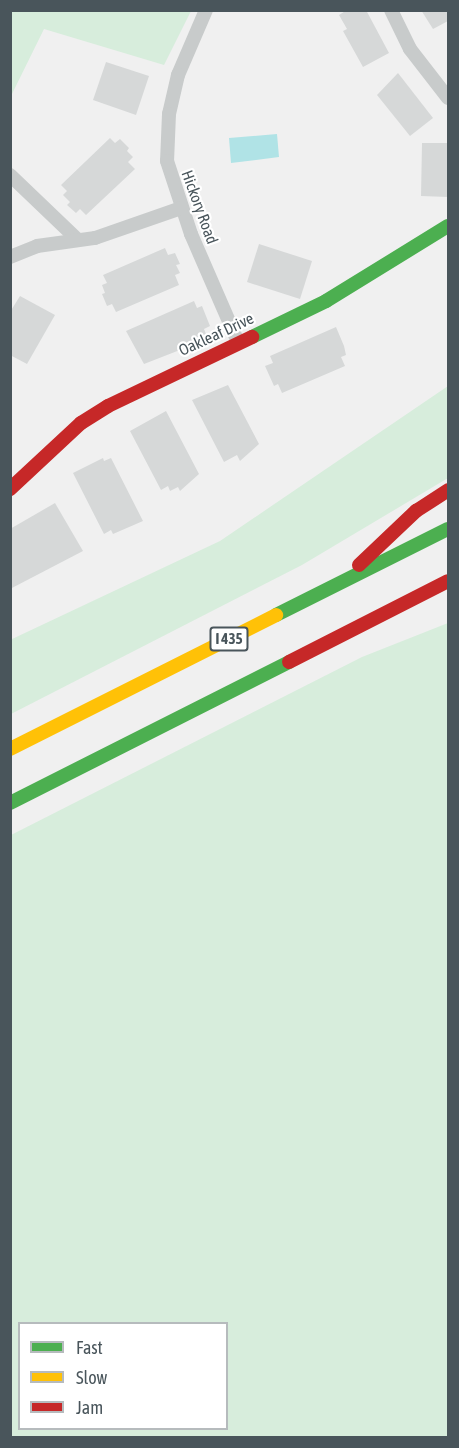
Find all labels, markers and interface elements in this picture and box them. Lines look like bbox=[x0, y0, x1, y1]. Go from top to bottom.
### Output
street label: Hickory Road bbox=[178, 167, 222, 247]
street label: Oakleaf Drive bbox=[176, 308, 256, 360]
road number: I 435 bbox=[208, 627, 250, 651]
legend bbox=[18, 1322, 228, 1430]
text: Fast bbox=[76, 1337, 103, 1358]
text: Slow bbox=[76, 1367, 107, 1388]
text: Jam bbox=[76, 1397, 103, 1418]

